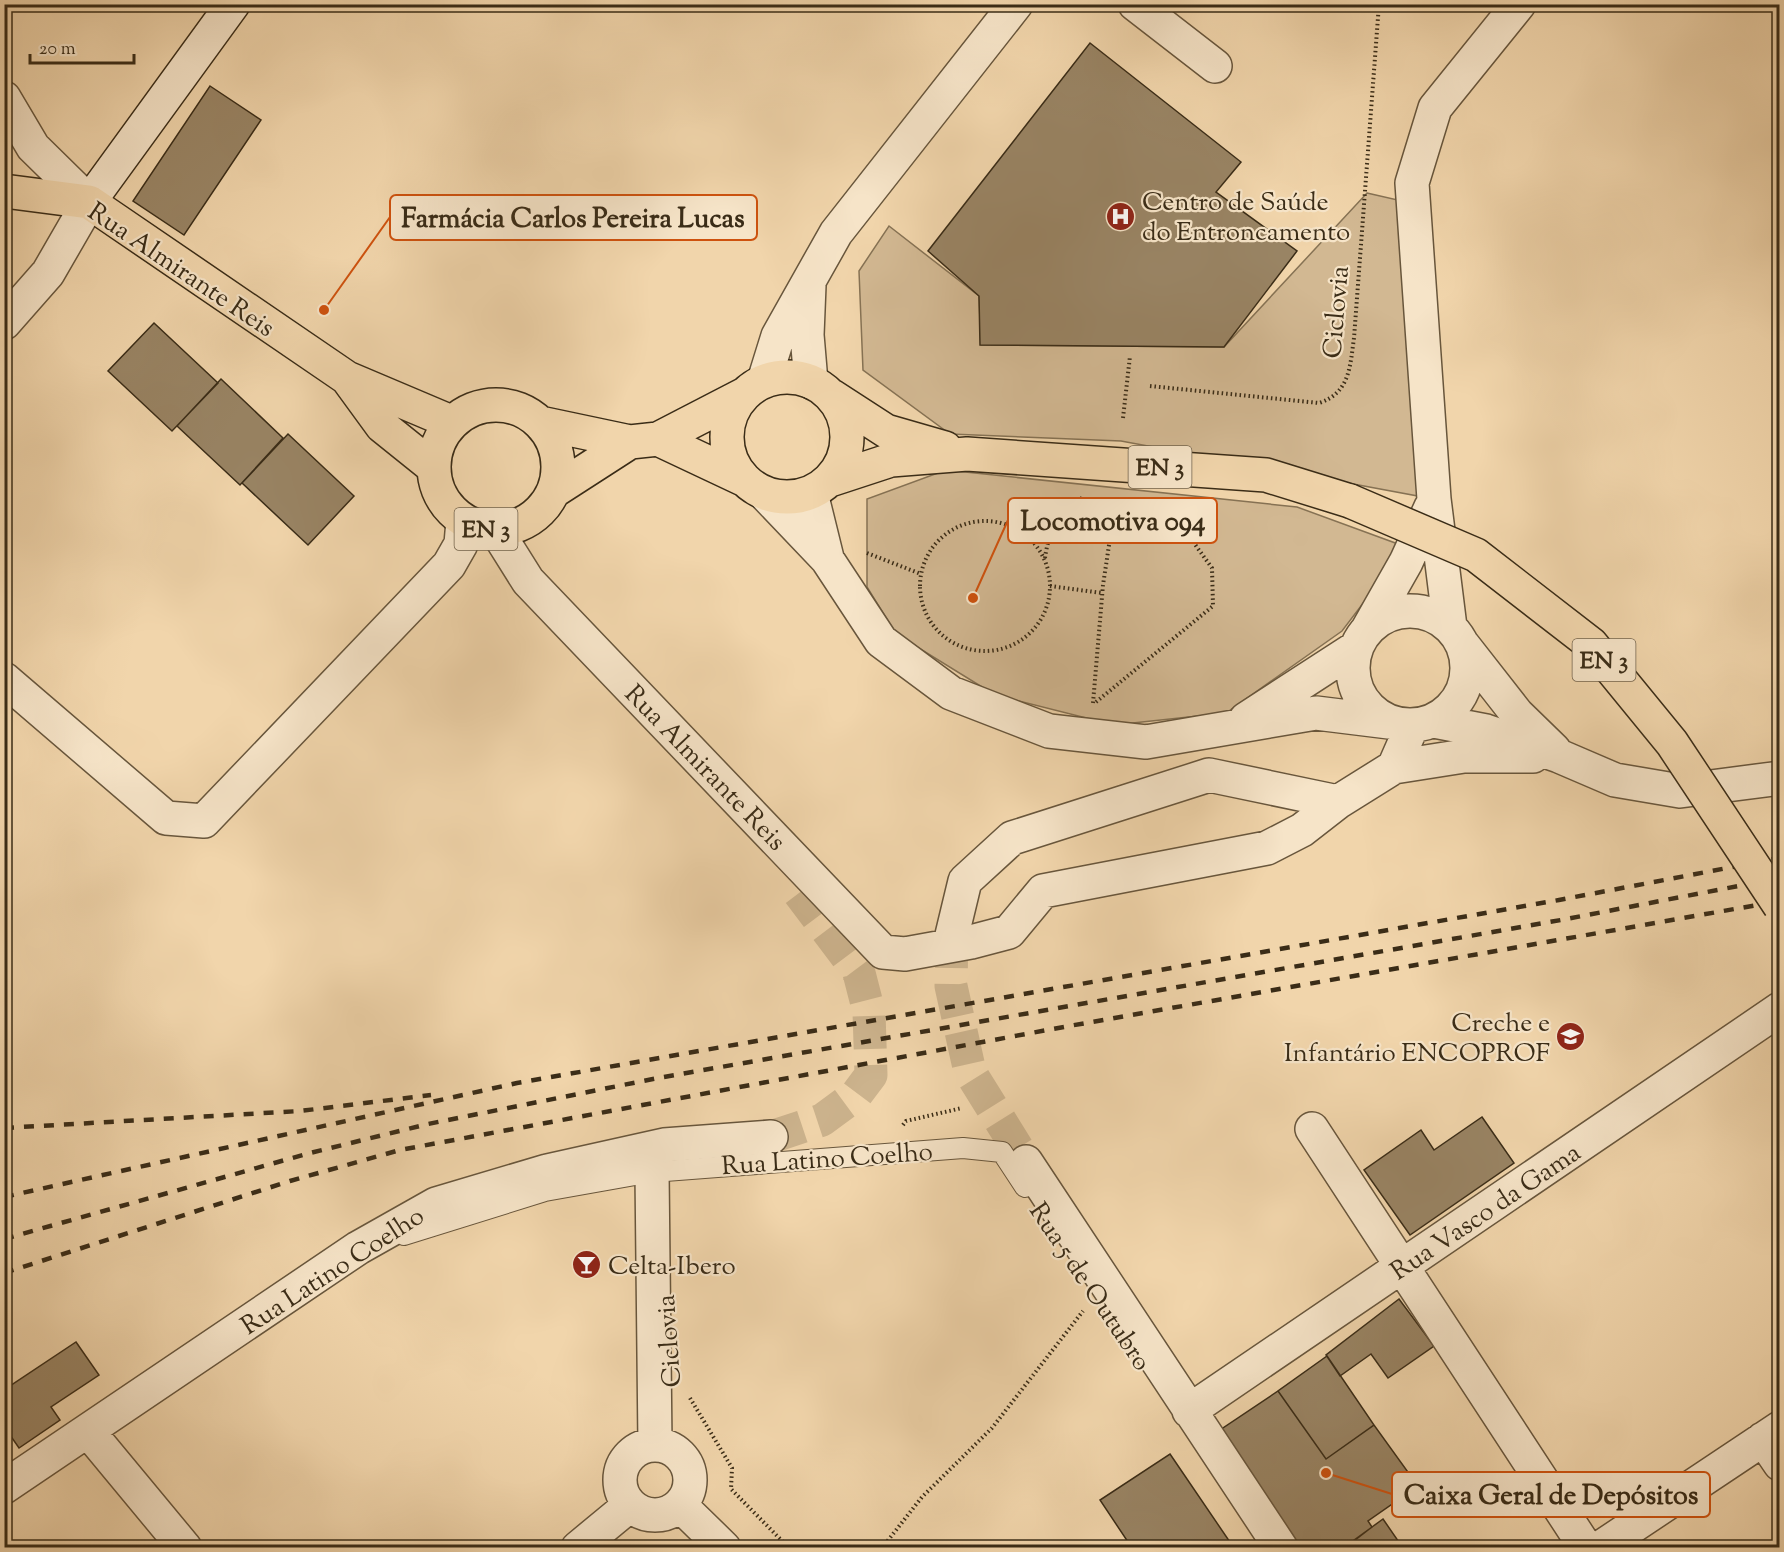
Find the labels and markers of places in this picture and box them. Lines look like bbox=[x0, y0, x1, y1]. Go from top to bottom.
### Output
place label: Centro de Saúde do Entroncamento bbox=[1142, 185, 1350, 252]
callout: Farmácia Carlos Pereira Lucas bbox=[390, 195, 757, 240]
hospital icon: Centro de Saúde do Entroncamento bbox=[1105, 200, 1137, 232]
callout: Locomotiva 094 bbox=[1008, 498, 1217, 543]
place label: Creche e Infantário ENCOPROF bbox=[1284, 1006, 1550, 1073]
school or university icon: Creche e Infantário ENCOPROF bbox=[1555, 1021, 1587, 1053]
bar icon: Celta-Ibero bbox=[571, 1249, 603, 1281]
place label: Celta-Ibero bbox=[608, 1249, 736, 1286]
callout: Caixa Geral de Depósitos bbox=[1392, 1472, 1710, 1517]

